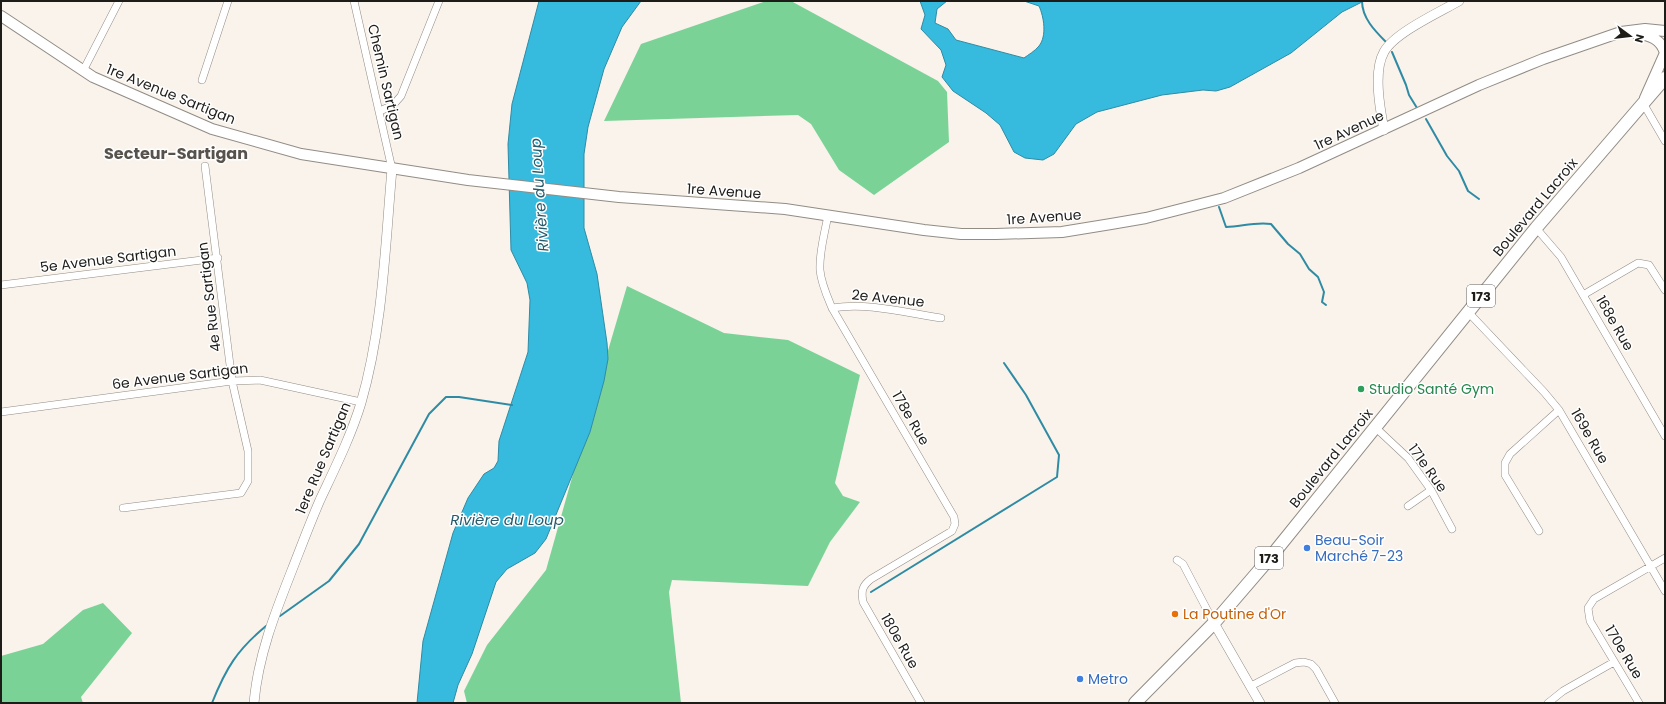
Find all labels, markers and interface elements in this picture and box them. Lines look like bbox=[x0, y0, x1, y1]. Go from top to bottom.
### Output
north arrow bbox=[1610, 16, 1650, 56]
street label: Chemin Sartigan bbox=[363, 22, 409, 142]
text: N bbox=[1631, 33, 1648, 45]
street label: 1re Avenue Sartigan bbox=[103, 59, 239, 129]
street label: 1re Avenue bbox=[1311, 105, 1387, 155]
water label: Rivière du Loup bbox=[525, 138, 553, 252]
district label: Secteur-Sartigan bbox=[104, 142, 248, 165]
street label: Boulevard Lacroix bbox=[1488, 153, 1582, 260]
street label: 1re Avenue bbox=[686, 178, 762, 204]
street label: 1re Avenue bbox=[1006, 204, 1082, 230]
street label: 5e Avenue Sartigan bbox=[39, 241, 177, 277]
street label: 4e Rue Sartigan bbox=[192, 241, 226, 353]
street label: 2e Avenue bbox=[851, 284, 926, 312]
road number: 173 bbox=[1467, 285, 1495, 307]
street label: 168e Rue bbox=[1591, 292, 1639, 355]
street label: 6e Avenue Sartigan bbox=[111, 358, 249, 394]
place label: Studio Santé Gym bbox=[1369, 379, 1494, 399]
marker: Studio Santé Gym bbox=[1356, 384, 1366, 394]
street label: 178e Rue bbox=[887, 387, 935, 449]
street label: 1ere Rue Sartigan bbox=[290, 399, 356, 517]
street label: Boulevard Lacroix bbox=[1285, 404, 1378, 512]
street label: 169e Rue bbox=[1566, 405, 1614, 468]
street label: 171e Rue bbox=[1404, 440, 1452, 496]
water label: Rivière du Loup bbox=[450, 509, 564, 530]
place label: Beau-Soir Marché 7-23 bbox=[1315, 530, 1403, 566]
marker: Beau-Soir Marché 7-23 bbox=[1302, 543, 1312, 553]
road number: 173 bbox=[1255, 547, 1283, 569]
place label: La Poutine d'Or bbox=[1183, 604, 1286, 624]
marker: La Poutine d'Or bbox=[1170, 609, 1180, 619]
street label: 180e Rue bbox=[876, 610, 924, 673]
street label: 170e Rue bbox=[1600, 621, 1648, 683]
place label: Metro bbox=[1088, 669, 1128, 689]
marker: Metro bbox=[1075, 674, 1085, 684]

